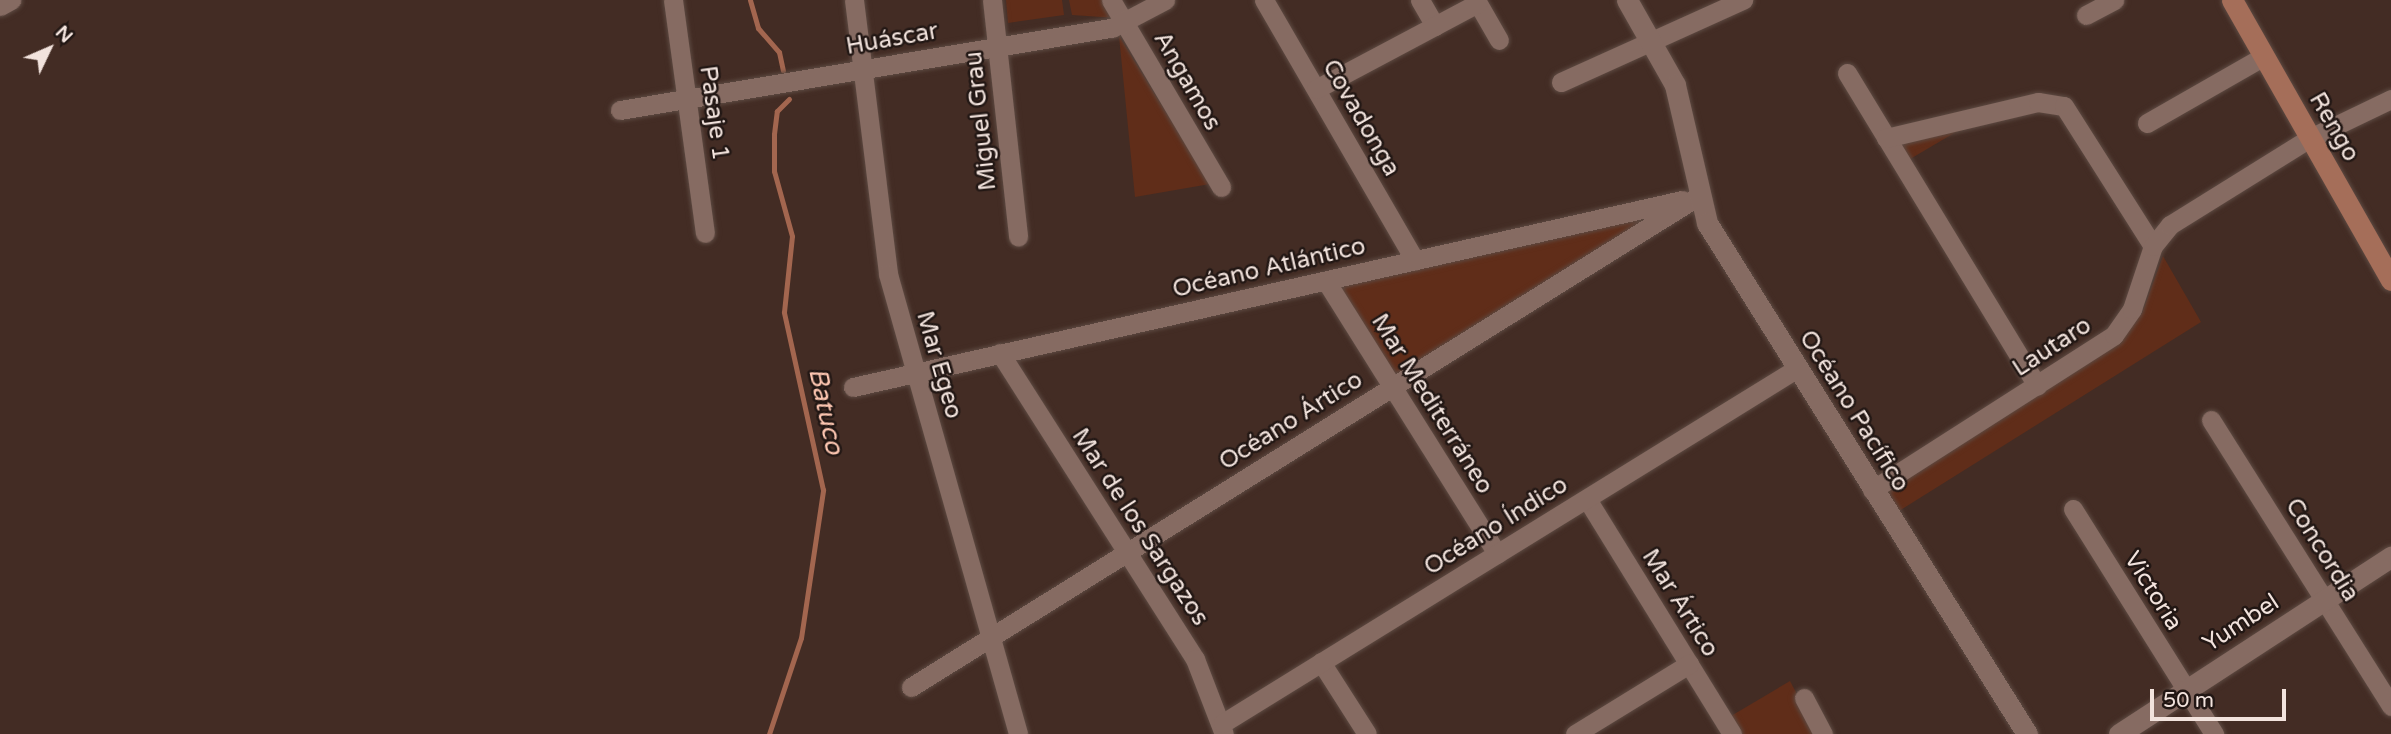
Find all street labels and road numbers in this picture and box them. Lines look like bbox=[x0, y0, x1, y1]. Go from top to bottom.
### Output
street label: Huáscar bbox=[844, 17, 940, 61]
street label: Angamos bbox=[1147, 27, 1227, 135]
street label: Miguel Grau bbox=[959, 50, 1003, 192]
street label: Covadonga bbox=[1316, 55, 1406, 181]
street label: Pasaje 1 bbox=[693, 64, 735, 162]
street label: Rengo bbox=[2303, 87, 2365, 167]
street label: Océano Atlántico bbox=[1170, 232, 1368, 304]
street label: Mar Egeo bbox=[910, 308, 968, 422]
street label: Mar Mediterráneo bbox=[1365, 309, 1499, 499]
street label: Lautaro bbox=[2007, 311, 2097, 383]
street label: Océano Pacífico bbox=[1793, 325, 1915, 497]
street label: Océano Ártico bbox=[1214, 365, 1368, 477]
street label: Mar de los Sargazos bbox=[1066, 423, 1214, 631]
street label: Océano Índico bbox=[1419, 470, 1573, 582]
street label: Concordia bbox=[2279, 493, 2365, 607]
street label: Mar Ártico bbox=[1636, 544, 1724, 662]
street label: Victoria bbox=[2118, 546, 2188, 636]
street label: Yumbel bbox=[2197, 588, 2285, 658]

